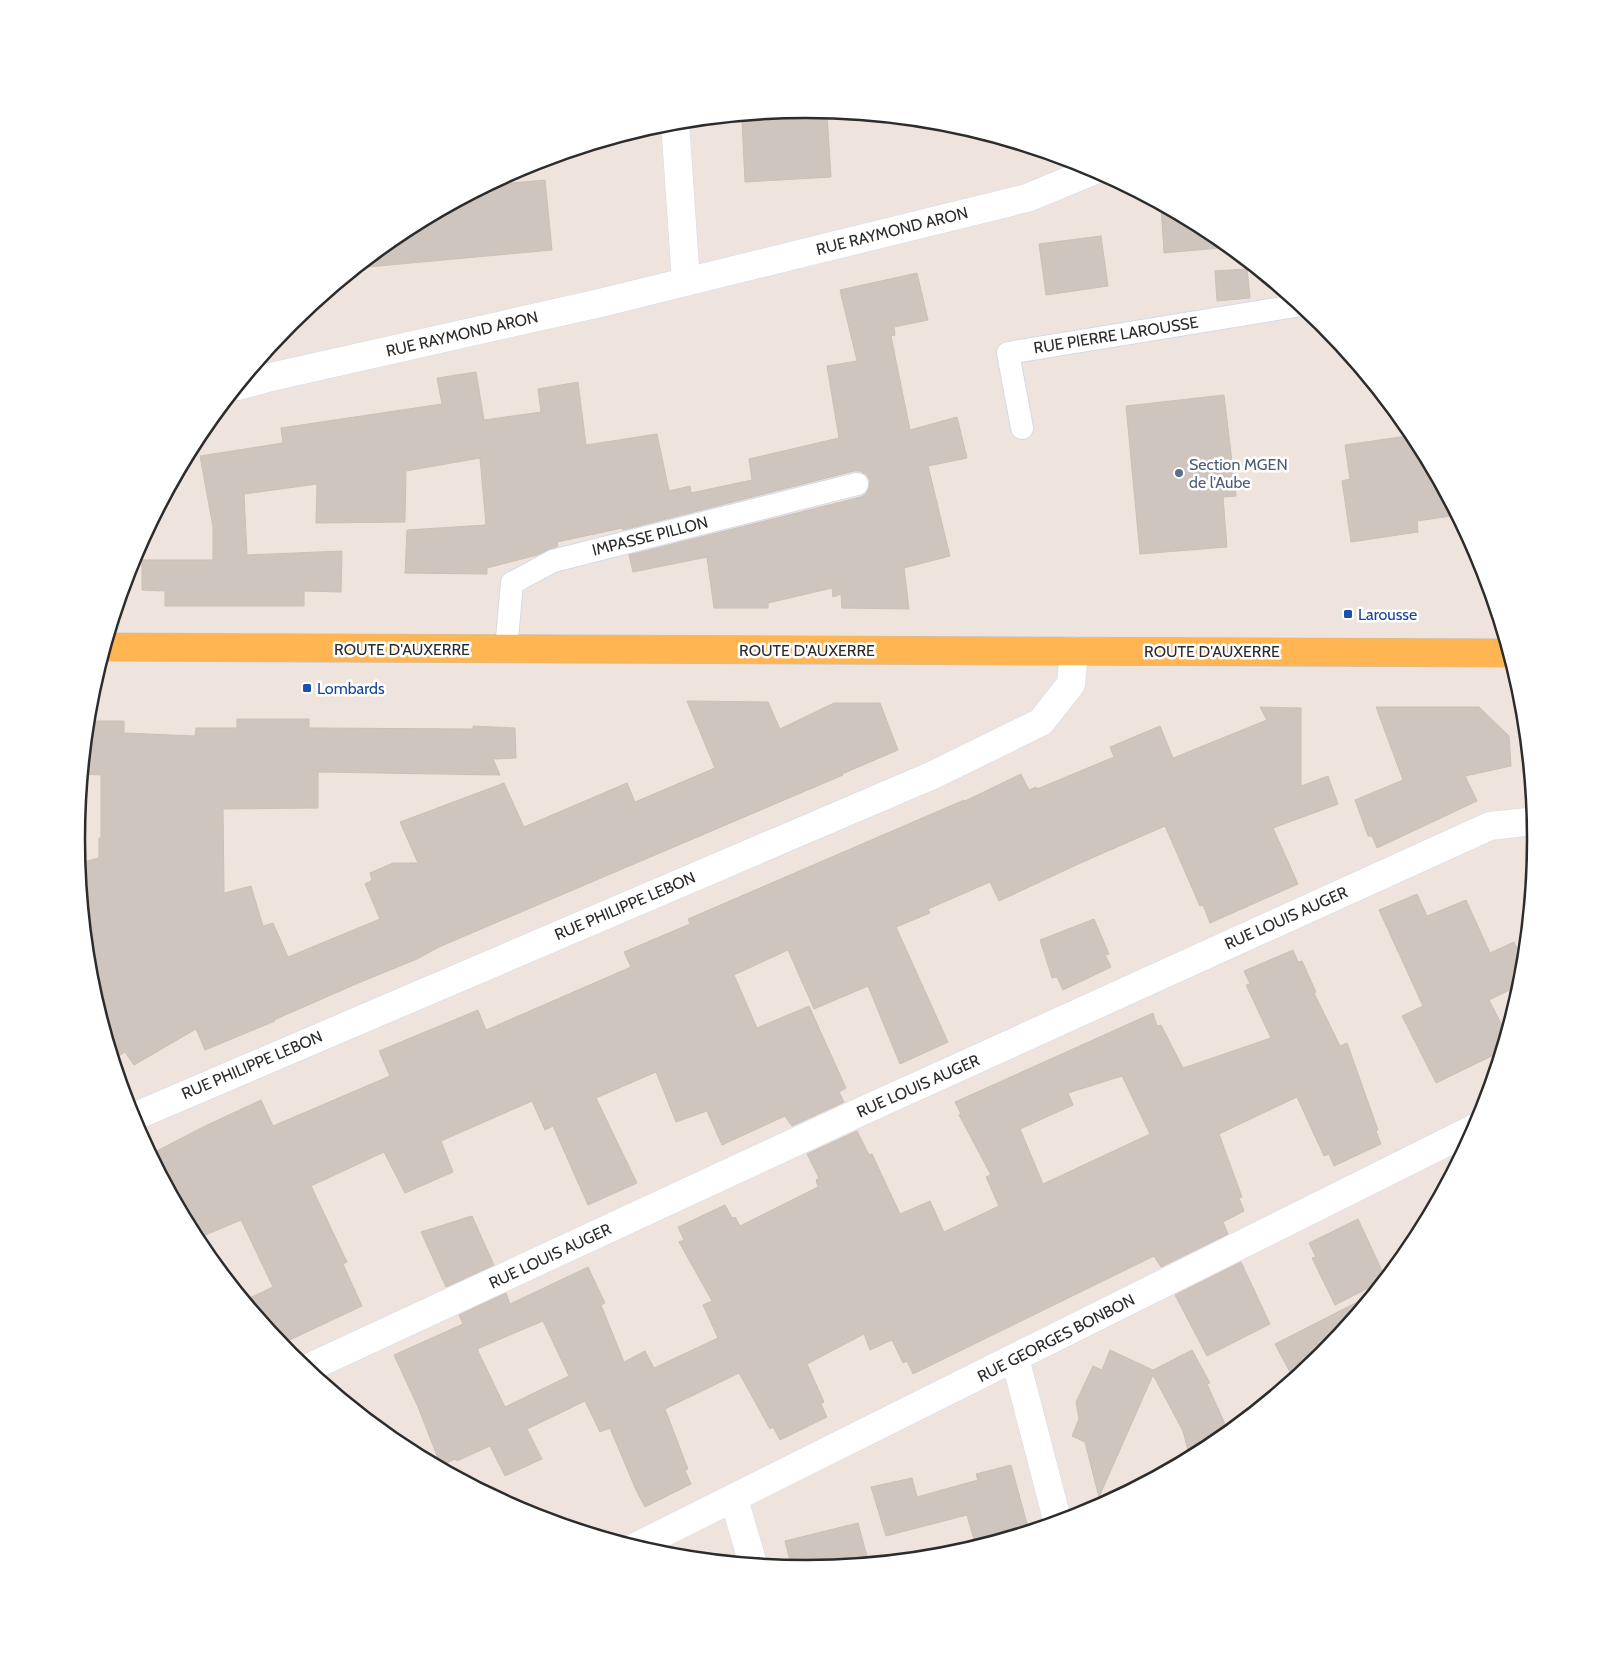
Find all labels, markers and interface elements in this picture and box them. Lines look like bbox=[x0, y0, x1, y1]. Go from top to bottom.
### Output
street label: RUE RAYMOND ARON bbox=[814, 203, 970, 259]
street label: RUE RAYMOND ARON bbox=[384, 307, 540, 361]
street label: RUE PIERRE LAROUSSE bbox=[1032, 313, 1200, 357]
place label: Section MGEN de l'Aube bbox=[1189, 455, 1288, 492]
marker: Section MGEN de l'Aube bbox=[1173, 467, 1185, 479]
street label: IMPASSE PILLON bbox=[590, 512, 710, 560]
place label: Larousse bbox=[1358, 605, 1417, 624]
marker: Larousse bbox=[1342, 608, 1354, 620]
street label: ROUTE D'AUXERRE bbox=[334, 640, 470, 659]
street label: ROUTE D'AUXERRE bbox=[739, 641, 875, 660]
street label: ROUTE D'AUXERRE bbox=[1144, 642, 1280, 661]
place label: Lombards bbox=[317, 679, 385, 698]
marker: Lombards bbox=[301, 682, 313, 694]
street label: RUE PHILIPPE LEBON bbox=[552, 868, 698, 944]
street label: RUE LOUIS AUGER bbox=[1222, 882, 1351, 954]
street label: RUE PHILIPPE LEBON bbox=[179, 1027, 325, 1103]
street label: RUE LOUIS AUGER bbox=[854, 1050, 983, 1122]
street label: RUE LOUIS AUGER bbox=[486, 1219, 614, 1293]
street label: RUE GEORGES BONBON bbox=[974, 1290, 1138, 1386]

